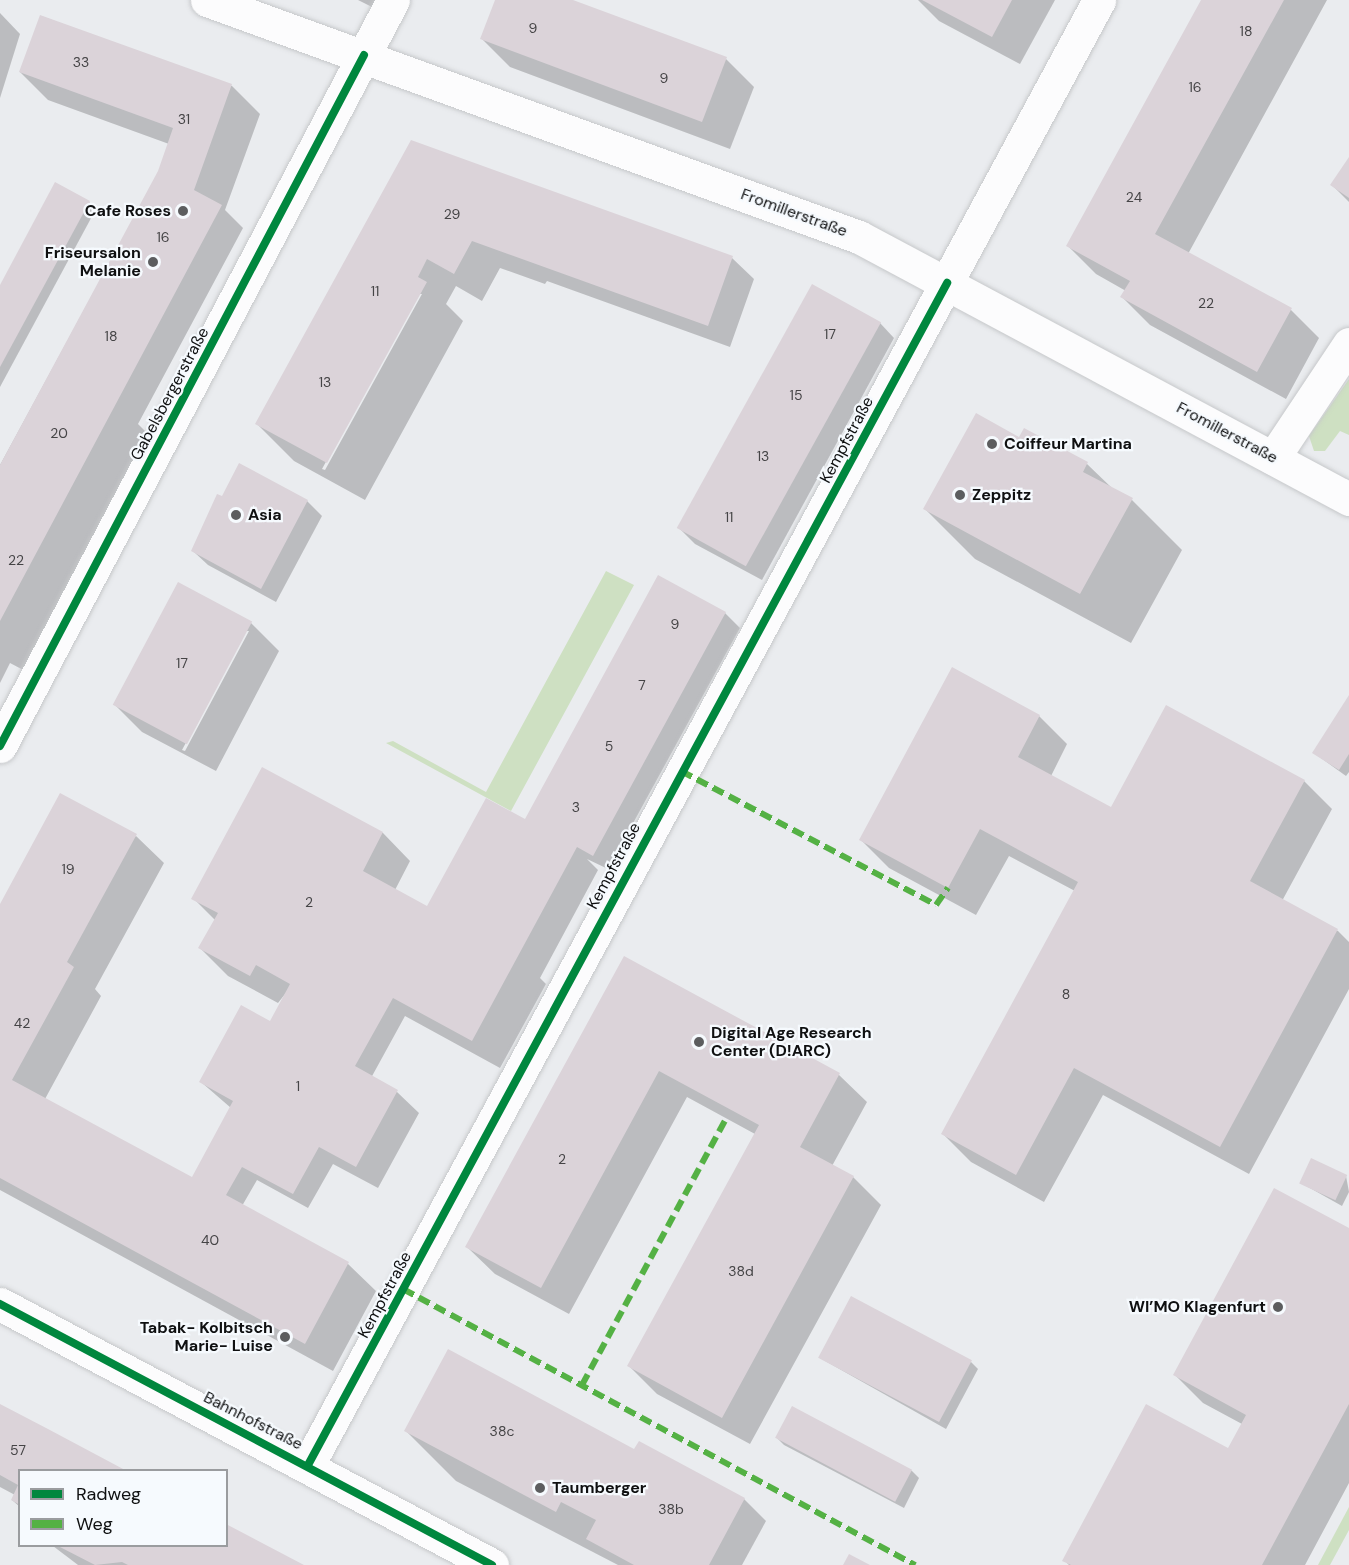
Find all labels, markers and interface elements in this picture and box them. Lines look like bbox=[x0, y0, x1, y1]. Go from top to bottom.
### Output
house number: 9 bbox=[529, 20, 537, 36]
house number: 18 bbox=[1240, 23, 1252, 39]
house number: 33 bbox=[73, 54, 89, 70]
house number: 9 bbox=[660, 70, 668, 86]
house number: 16 bbox=[1188, 79, 1202, 95]
house number: 31 bbox=[178, 111, 190, 127]
street label: Fromillerstraße bbox=[738, 185, 850, 241]
house number: 24 bbox=[1126, 189, 1142, 205]
place label: Cafe Roses bbox=[85, 201, 171, 221]
marker: Cafe Roses bbox=[176, 204, 190, 218]
house number: 29 bbox=[444, 206, 460, 222]
house number: 16 bbox=[156, 229, 170, 245]
place label: Friseursalon Melanie bbox=[45, 243, 141, 281]
marker: Friseursalon Melanie bbox=[146, 255, 160, 269]
house number: 11 bbox=[371, 283, 379, 299]
house number: 22 bbox=[1198, 295, 1214, 311]
street label: Gabelsbergerstraße bbox=[127, 324, 213, 464]
house number: 17 bbox=[824, 326, 836, 342]
house number: 18 bbox=[105, 328, 117, 344]
house number: 13 bbox=[319, 374, 331, 390]
house number: 15 bbox=[790, 387, 802, 403]
street label: Kempfstraße bbox=[816, 393, 878, 487]
street label: Fromillerstraße bbox=[1173, 398, 1281, 468]
house number: 20 bbox=[50, 425, 68, 441]
place label: Coiffeur Martina bbox=[1004, 434, 1132, 454]
marker: Coiffeur Martina bbox=[985, 437, 999, 451]
house number: 13 bbox=[757, 448, 769, 464]
place label: Zeppitz bbox=[972, 485, 1031, 505]
marker: Zeppitz bbox=[953, 488, 967, 502]
place label: Asia bbox=[248, 505, 282, 525]
marker: Asia bbox=[229, 508, 243, 522]
house number: 11 bbox=[725, 509, 733, 525]
house number: 22 bbox=[8, 552, 24, 568]
house number: 9 bbox=[671, 616, 679, 632]
house number: 17 bbox=[176, 655, 188, 671]
house number: 7 bbox=[638, 677, 646, 693]
house number: 5 bbox=[605, 738, 613, 754]
house number: 3 bbox=[572, 799, 580, 815]
street label: Kempfstraße bbox=[583, 819, 645, 913]
house number: 19 bbox=[61, 861, 75, 877]
house number: 2 bbox=[305, 894, 313, 910]
house number: 8 bbox=[1062, 986, 1070, 1002]
house number: 42 bbox=[14, 1015, 30, 1031]
place label: Digital Age Research Center (D!ARC) bbox=[711, 1023, 872, 1061]
marker: Digital Age Research Center (D!ARC) bbox=[692, 1035, 706, 1049]
house number: 1 bbox=[296, 1078, 300, 1094]
house number: 2 bbox=[558, 1151, 566, 1167]
house number: 40 bbox=[201, 1232, 219, 1248]
street label: Kempfstraße bbox=[354, 1248, 416, 1342]
house number: 38d bbox=[728, 1263, 754, 1279]
place label: WI’MO Klagenfurt bbox=[1129, 1297, 1266, 1317]
marker: WI’MO Klagenfurt bbox=[1271, 1300, 1285, 1314]
place label: Tabak- Kolbitsch Marie- Luise bbox=[140, 1318, 273, 1356]
marker: Tabak- Kolbitsch Marie- Luise bbox=[278, 1330, 292, 1344]
street label: Bahnhofstraße bbox=[200, 1388, 306, 1454]
house number: 38c bbox=[490, 1423, 514, 1439]
house number: 57 bbox=[10, 1442, 26, 1458]
legend bbox=[18, 1469, 228, 1547]
place label: Taumberger bbox=[552, 1478, 646, 1498]
marker: Taumberger bbox=[533, 1481, 547, 1495]
text: Radweg bbox=[76, 1482, 141, 1506]
house number: 38b bbox=[658, 1501, 684, 1517]
text: Weg bbox=[76, 1512, 113, 1536]

